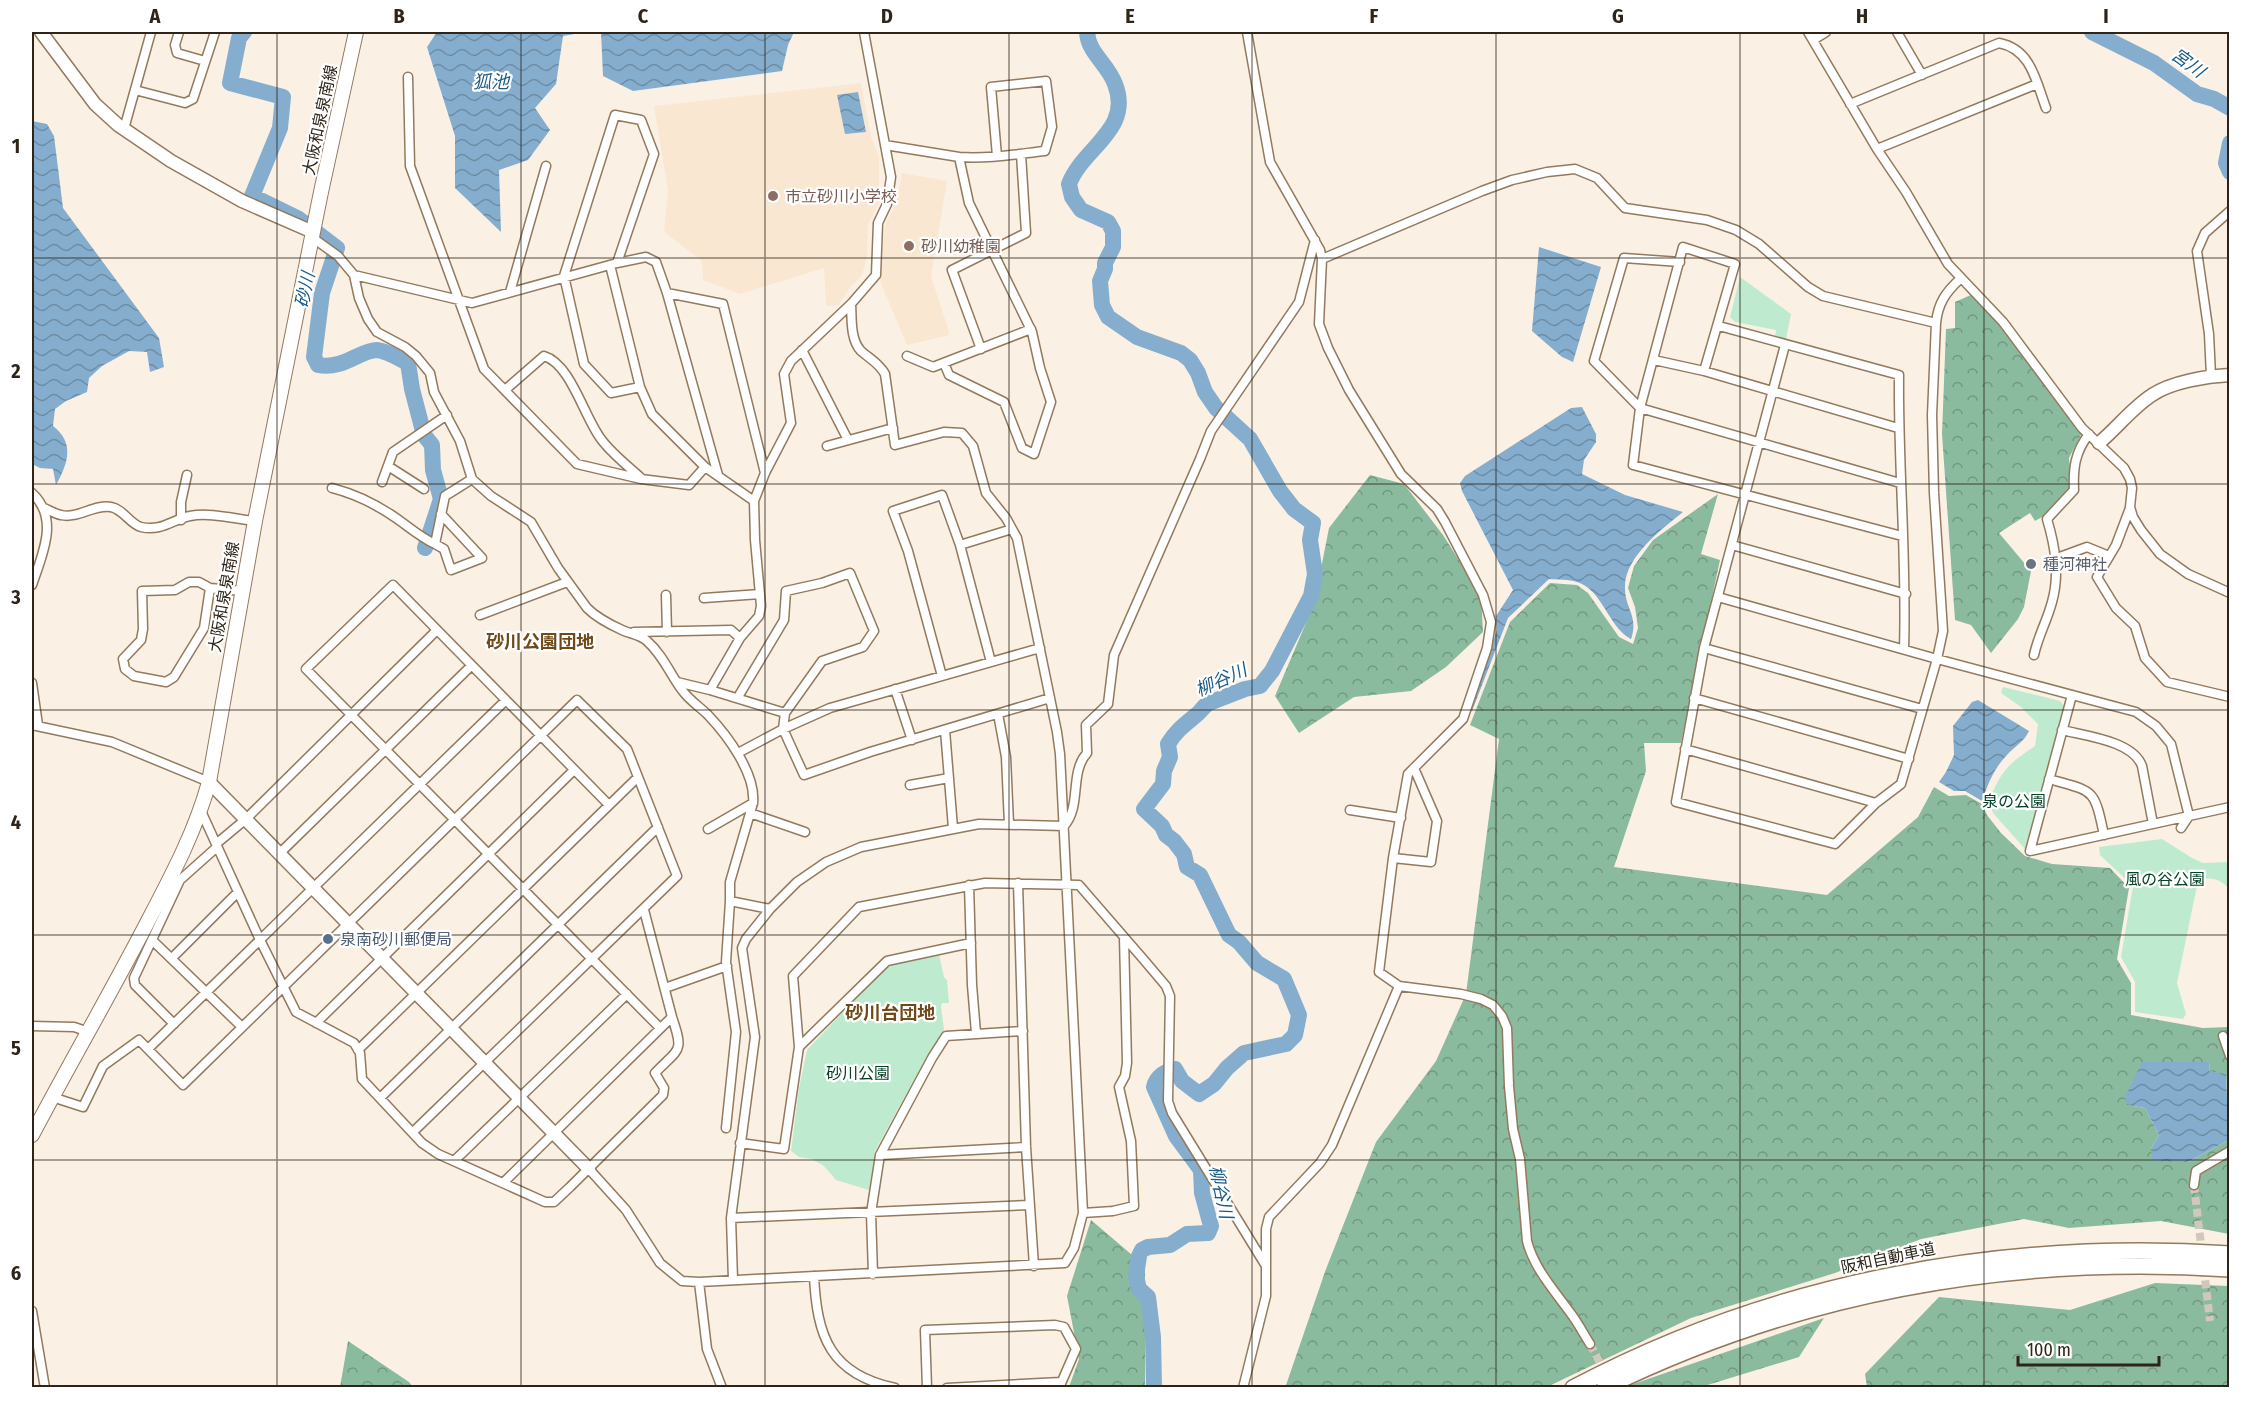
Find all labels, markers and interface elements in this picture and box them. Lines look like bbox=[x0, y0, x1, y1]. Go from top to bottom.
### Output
text: A bbox=[149, 4, 162, 28]
text: B bbox=[393, 4, 405, 28]
text: C bbox=[638, 4, 649, 28]
text: D bbox=[881, 4, 893, 28]
text: E bbox=[1125, 4, 1135, 28]
text: F bbox=[1370, 4, 1379, 28]
text: G bbox=[1612, 4, 1624, 28]
text: H bbox=[1856, 4, 1868, 28]
text: I bbox=[2103, 4, 2109, 28]
water label: 宮川 bbox=[2167, 44, 2211, 84]
street label: 大阪和泉泉南線 bbox=[299, 63, 341, 177]
water label: 狐池 bbox=[473, 71, 511, 93]
text: 1 bbox=[12, 134, 20, 158]
place label: 市立砂川小学校 bbox=[785, 187, 897, 206]
marker: 市立砂川小学校 bbox=[766, 189, 780, 203]
place label: 砂川幼稚園 bbox=[921, 237, 1001, 256]
marker: 砂川幼稚園 bbox=[902, 239, 916, 253]
water label: 砂川 bbox=[290, 268, 320, 310]
text: 2 bbox=[10, 359, 21, 383]
street label: 大阪和泉泉南線 bbox=[205, 540, 243, 654]
place label: 種河神社 bbox=[2043, 555, 2107, 574]
marker: 種河神社 bbox=[2024, 557, 2038, 571]
text: 3 bbox=[10, 585, 21, 609]
district label: 砂川公園団地 bbox=[486, 631, 594, 653]
water label: 柳谷川 bbox=[1192, 658, 1252, 701]
park label: 泉の公園 bbox=[1982, 792, 2046, 811]
text: 4 bbox=[11, 810, 21, 834]
park label: 風の谷公園 bbox=[2125, 870, 2205, 889]
place label: 泉南砂川郵便局 bbox=[340, 930, 452, 949]
marker: 泉南砂川郵便局 bbox=[321, 932, 335, 946]
district label: 砂川台団地 bbox=[845, 1002, 935, 1024]
text: 5 bbox=[11, 1036, 21, 1060]
park label: 砂川公園 bbox=[826, 1064, 890, 1083]
water label: 柳谷川 bbox=[1205, 1163, 1238, 1223]
street label: 阪和自動車道 bbox=[1839, 1239, 1937, 1277]
text: 6 bbox=[11, 1261, 21, 1285]
scale bar bbox=[2018, 1329, 2159, 1367]
text: 100 m bbox=[2027, 1339, 2071, 1361]

